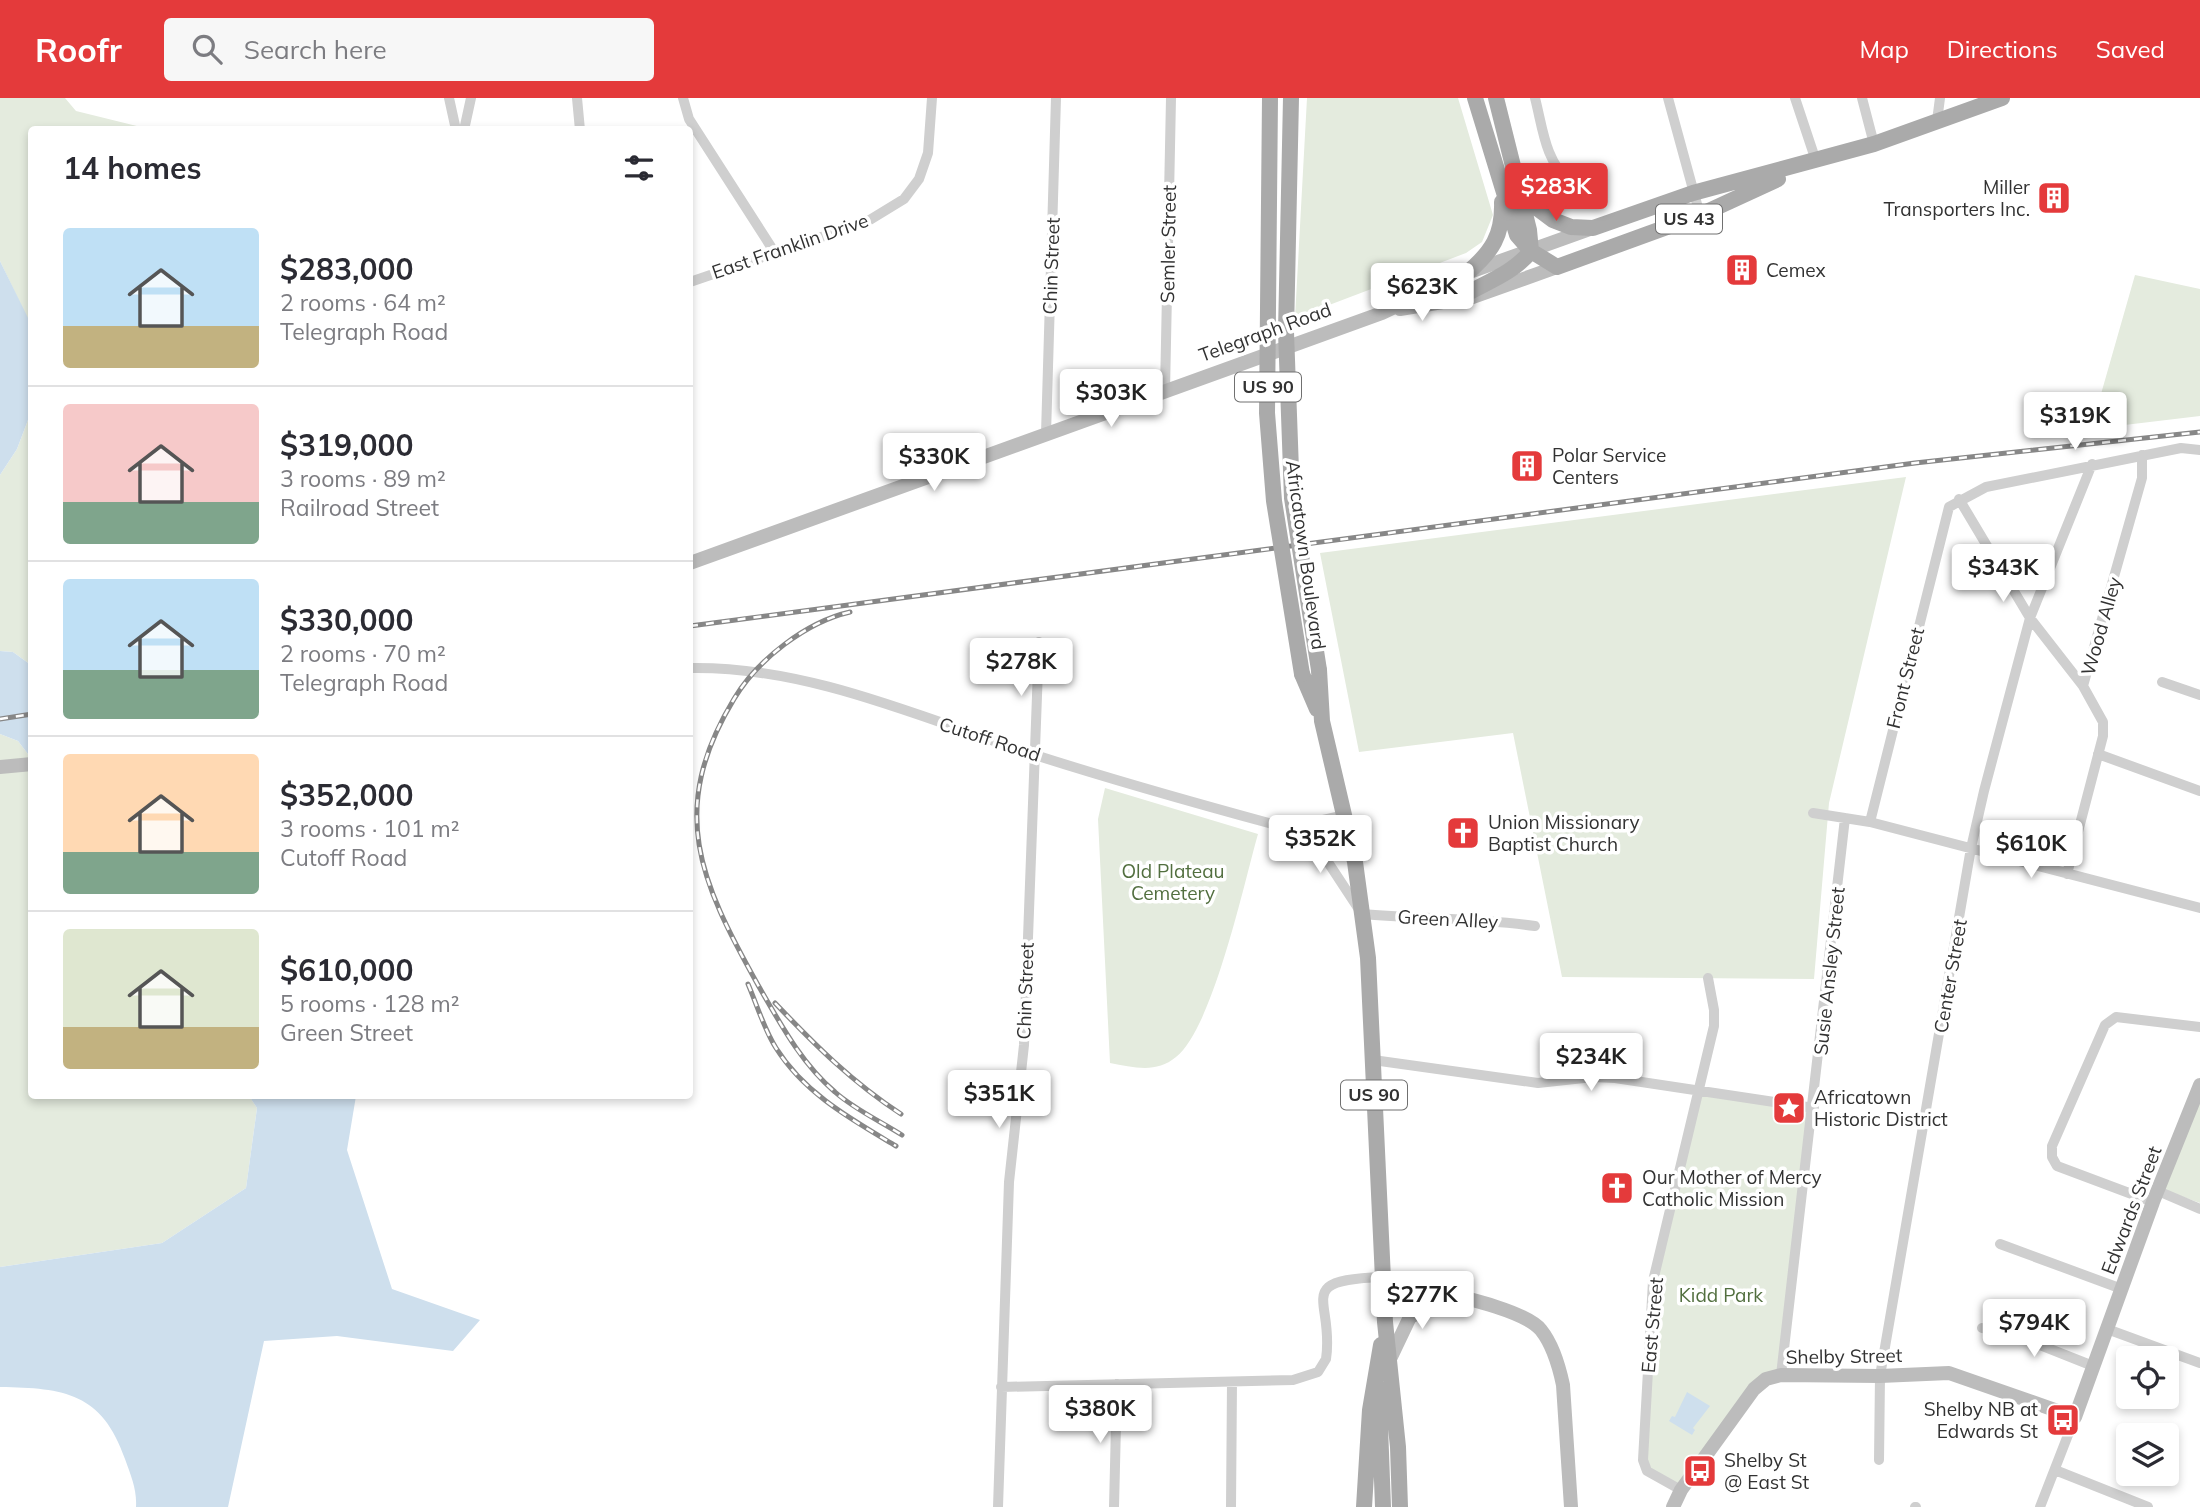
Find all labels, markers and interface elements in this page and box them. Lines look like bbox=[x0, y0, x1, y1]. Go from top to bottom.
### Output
search box bbox=[164, 18, 654, 81]
text: Roofr bbox=[35, 29, 122, 70]
icon: search bbox=[188, 30, 226, 68]
text: Search here bbox=[244, 33, 387, 66]
text: Map bbox=[1859, 34, 1909, 64]
text: Directions bbox=[1947, 34, 2058, 64]
text: Saved bbox=[2096, 34, 2165, 64]
text: 14 homes bbox=[63, 149, 202, 187]
icon: filters bbox=[620, 149, 658, 187]
pin: $283K bbox=[1507, 164, 1605, 223]
text: $283K bbox=[1521, 171, 1591, 200]
place label: Miller Transporters Inc. bbox=[1884, 175, 2030, 221]
building icon: Miller Transporters Inc. bbox=[2035, 179, 2073, 217]
street label: Semler Street bbox=[1155, 184, 1181, 303]
road number: US 43 bbox=[1656, 204, 1722, 234]
street label: East Franklin Drive bbox=[709, 208, 871, 284]
street label: Chin Street bbox=[1037, 217, 1065, 315]
text: $283,000 bbox=[280, 250, 413, 288]
building icon: Cemex bbox=[1723, 251, 1761, 289]
icon: home bbox=[119, 256, 203, 340]
place label: Cemex bbox=[1766, 258, 1826, 282]
pin: $623K bbox=[1373, 264, 1471, 323]
text: $623K bbox=[1387, 271, 1457, 300]
text: 2 rooms · 64 m² bbox=[280, 288, 446, 317]
street label: Telegraph Road bbox=[1196, 297, 1334, 367]
text: Telegraph Road bbox=[280, 317, 448, 346]
pin: $303K bbox=[1062, 370, 1160, 429]
road number: US 90 bbox=[1235, 372, 1301, 402]
text: $303K bbox=[1076, 377, 1146, 406]
pin: $319K bbox=[2026, 392, 2124, 452]
text: $319K bbox=[2040, 400, 2110, 429]
text: $319,000 bbox=[280, 426, 413, 464]
icon: home bbox=[119, 432, 203, 516]
pin: $330K bbox=[885, 434, 983, 493]
text: $330K bbox=[899, 441, 969, 470]
place label: Polar Service Centers bbox=[1552, 443, 1666, 489]
building icon: Polar Service Centers bbox=[1508, 447, 1546, 485]
street label: Africatown Boulevard bbox=[1281, 459, 1331, 651]
text: 3 rooms · 89 m² bbox=[280, 464, 446, 493]
text: Railroad Street bbox=[280, 493, 439, 522]
pin: $343K bbox=[1954, 545, 2052, 604]
text: $343K bbox=[1968, 552, 2038, 581]
street label: Wood Alley bbox=[2075, 574, 2127, 678]
text: $330,000 bbox=[280, 601, 413, 639]
icon: home bbox=[119, 607, 203, 691]
street label: Front Street bbox=[1881, 625, 1929, 731]
pin: $278K bbox=[972, 638, 1070, 698]
text: 2 rooms · 70 m² bbox=[280, 639, 446, 668]
text: $278K bbox=[986, 646, 1056, 675]
text: Telegraph Road bbox=[280, 668, 448, 697]
street label: Cutoff Road bbox=[936, 711, 1044, 767]
text: $352,000 bbox=[280, 776, 413, 814]
icon: home bbox=[119, 782, 203, 866]
place label: Union Missionary Baptist Church bbox=[1488, 810, 1640, 856]
text: 3 rooms · 101 m² bbox=[280, 814, 460, 843]
church icon: Union Missionary Baptist Church bbox=[1444, 814, 1482, 852]
pin: $352K bbox=[1271, 816, 1369, 875]
pin: $610K bbox=[1982, 820, 2080, 880]
text: $352K bbox=[1285, 823, 1355, 852]
text: $610K bbox=[1996, 828, 2066, 857]
text: Cutoff Road bbox=[280, 843, 407, 872]
park label: Old Plateau Cemetery bbox=[1121, 859, 1225, 905]
street label: Susie Ansley Street bbox=[1808, 885, 1850, 1056]
street label: Green Alley bbox=[1397, 904, 1499, 934]
street label: Center Street bbox=[1928, 917, 1972, 1035]
street label: Chin Street bbox=[1011, 942, 1039, 1040]
text: $610,000 bbox=[280, 951, 413, 989]
icon: home bbox=[119, 957, 203, 1041]
text: 5 rooms · 128 m² bbox=[280, 989, 460, 1018]
text: Green Street bbox=[280, 1018, 413, 1047]
pin: $234K bbox=[1542, 1034, 1640, 1093]
text: $234K bbox=[1556, 1041, 1626, 1070]
pin: $351K bbox=[950, 1070, 1048, 1130]
text: $351K bbox=[964, 1078, 1034, 1107]
road number: US 90 bbox=[1341, 1080, 1407, 1110]
place label: Africatown Historic District bbox=[1814, 1085, 1948, 1131]
place icon: Africatown Historic District bbox=[1770, 1089, 1808, 1127]
street label: Edwards Street bbox=[2096, 1142, 2167, 1277]
place label: Our Mother of Mercy Catholic Mission bbox=[1642, 1165, 1822, 1211]
church icon: Our Mother of Mercy Catholic Mission bbox=[1598, 1169, 1636, 1207]
pin: $277K bbox=[1373, 1272, 1471, 1331]
street label: East Street bbox=[1636, 1276, 1668, 1374]
text: $277K bbox=[1387, 1279, 1457, 1308]
park label: Kidd Park bbox=[1679, 1283, 1763, 1307]
pin: $794K bbox=[1985, 1300, 2083, 1359]
text: $794K bbox=[1999, 1307, 2069, 1336]
street label: Shelby Street bbox=[1785, 1343, 1903, 1369]
map controls bbox=[2116, 1346, 2179, 1486]
button: locate bbox=[2116, 1346, 2179, 1409]
pin: $380K bbox=[1051, 1386, 1149, 1445]
text: $380K bbox=[1065, 1393, 1135, 1422]
place label: Shelby NB at Edwards St bbox=[1924, 1397, 2038, 1443]
bus stop icon: Shelby NB at Edwards St bbox=[2044, 1401, 2082, 1439]
button: layers bbox=[2116, 1423, 2179, 1486]
place label: Shelby St @ East St bbox=[1724, 1448, 1810, 1494]
bus stop icon: Shelby St @ East St bbox=[1681, 1452, 1719, 1490]

